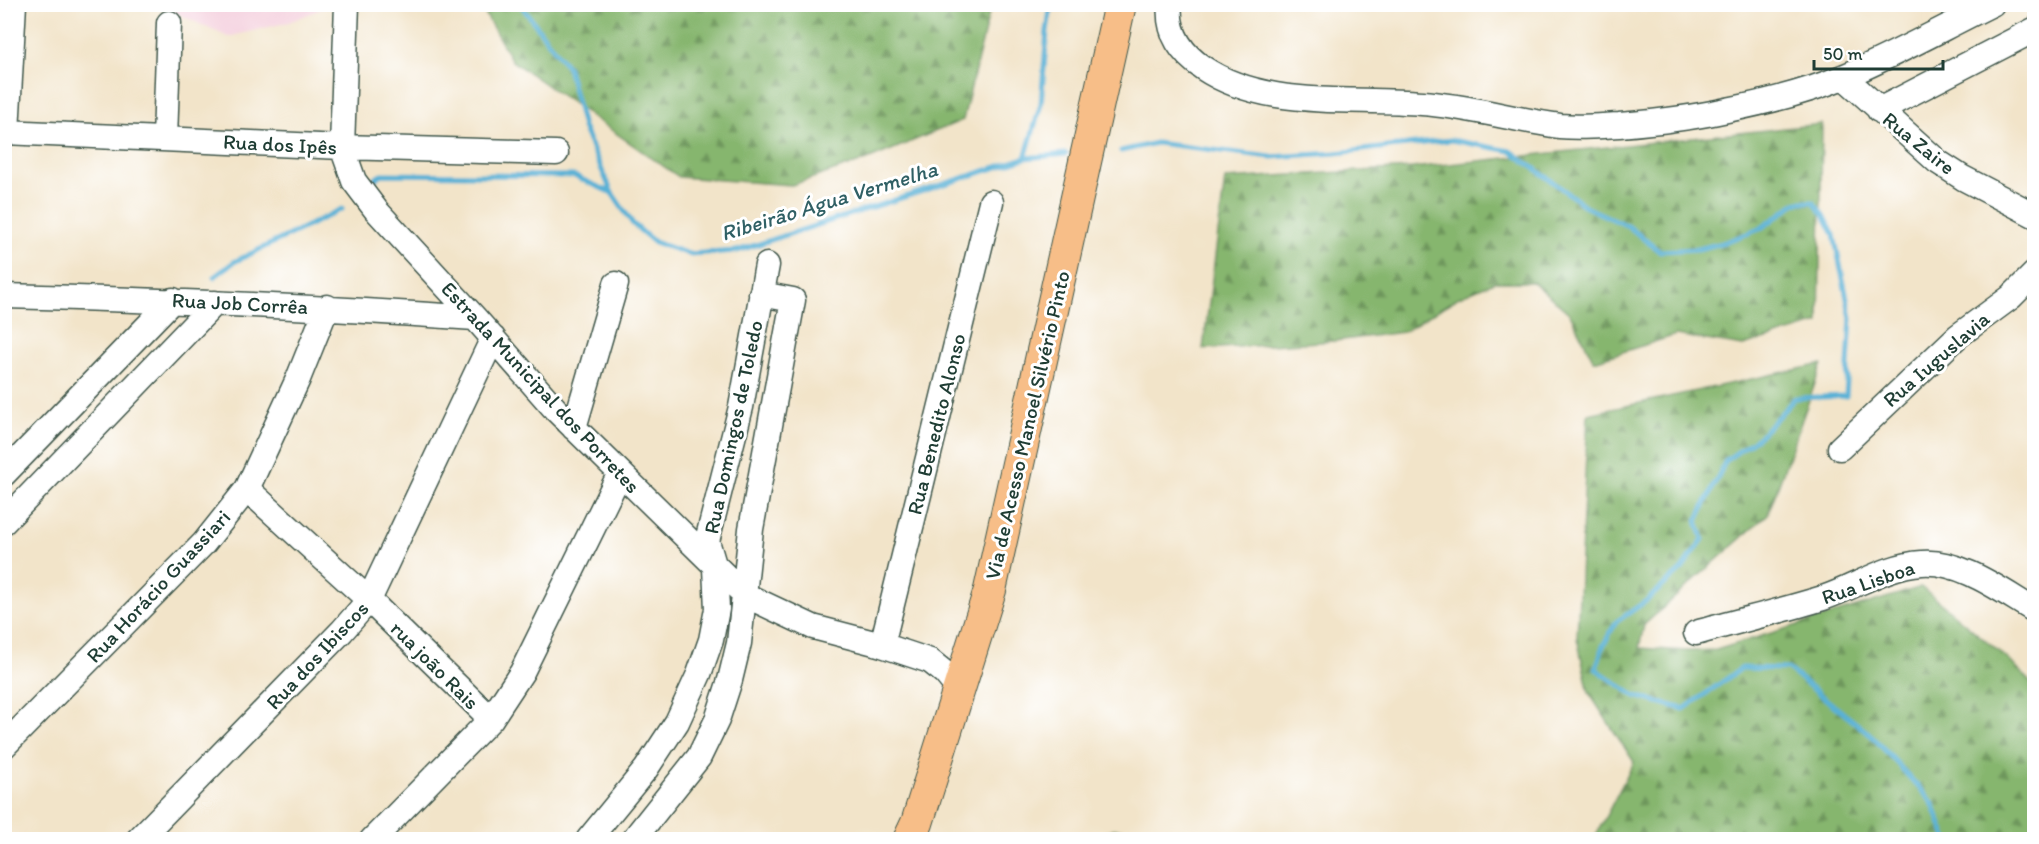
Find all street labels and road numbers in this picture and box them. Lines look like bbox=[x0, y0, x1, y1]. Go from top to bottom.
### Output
street label: Rua Zaire bbox=[1878, 106, 1960, 180]
street label: Rua dos Ipês bbox=[222, 129, 338, 159]
street label: Via de Acesso Manoel Silvério Pinto bbox=[979, 268, 1075, 582]
street label: Estrada Municipal dos Porretes bbox=[436, 276, 646, 498]
street label: Rua Job Corrêa bbox=[171, 287, 309, 319]
street label: Rua Iuguslavia bbox=[1878, 306, 1994, 412]
street label: Rua Domingos de Toledo bbox=[698, 318, 768, 536]
street label: Rua Benedito Alonso bbox=[901, 331, 971, 517]
street label: Rua Horácio Guassiari bbox=[81, 504, 235, 668]
street label: Rua Lisboa bbox=[1818, 554, 1918, 610]
street label: Rua dos Ibiscos bbox=[260, 596, 374, 714]
street label: rua joão Rais bbox=[386, 616, 484, 714]

